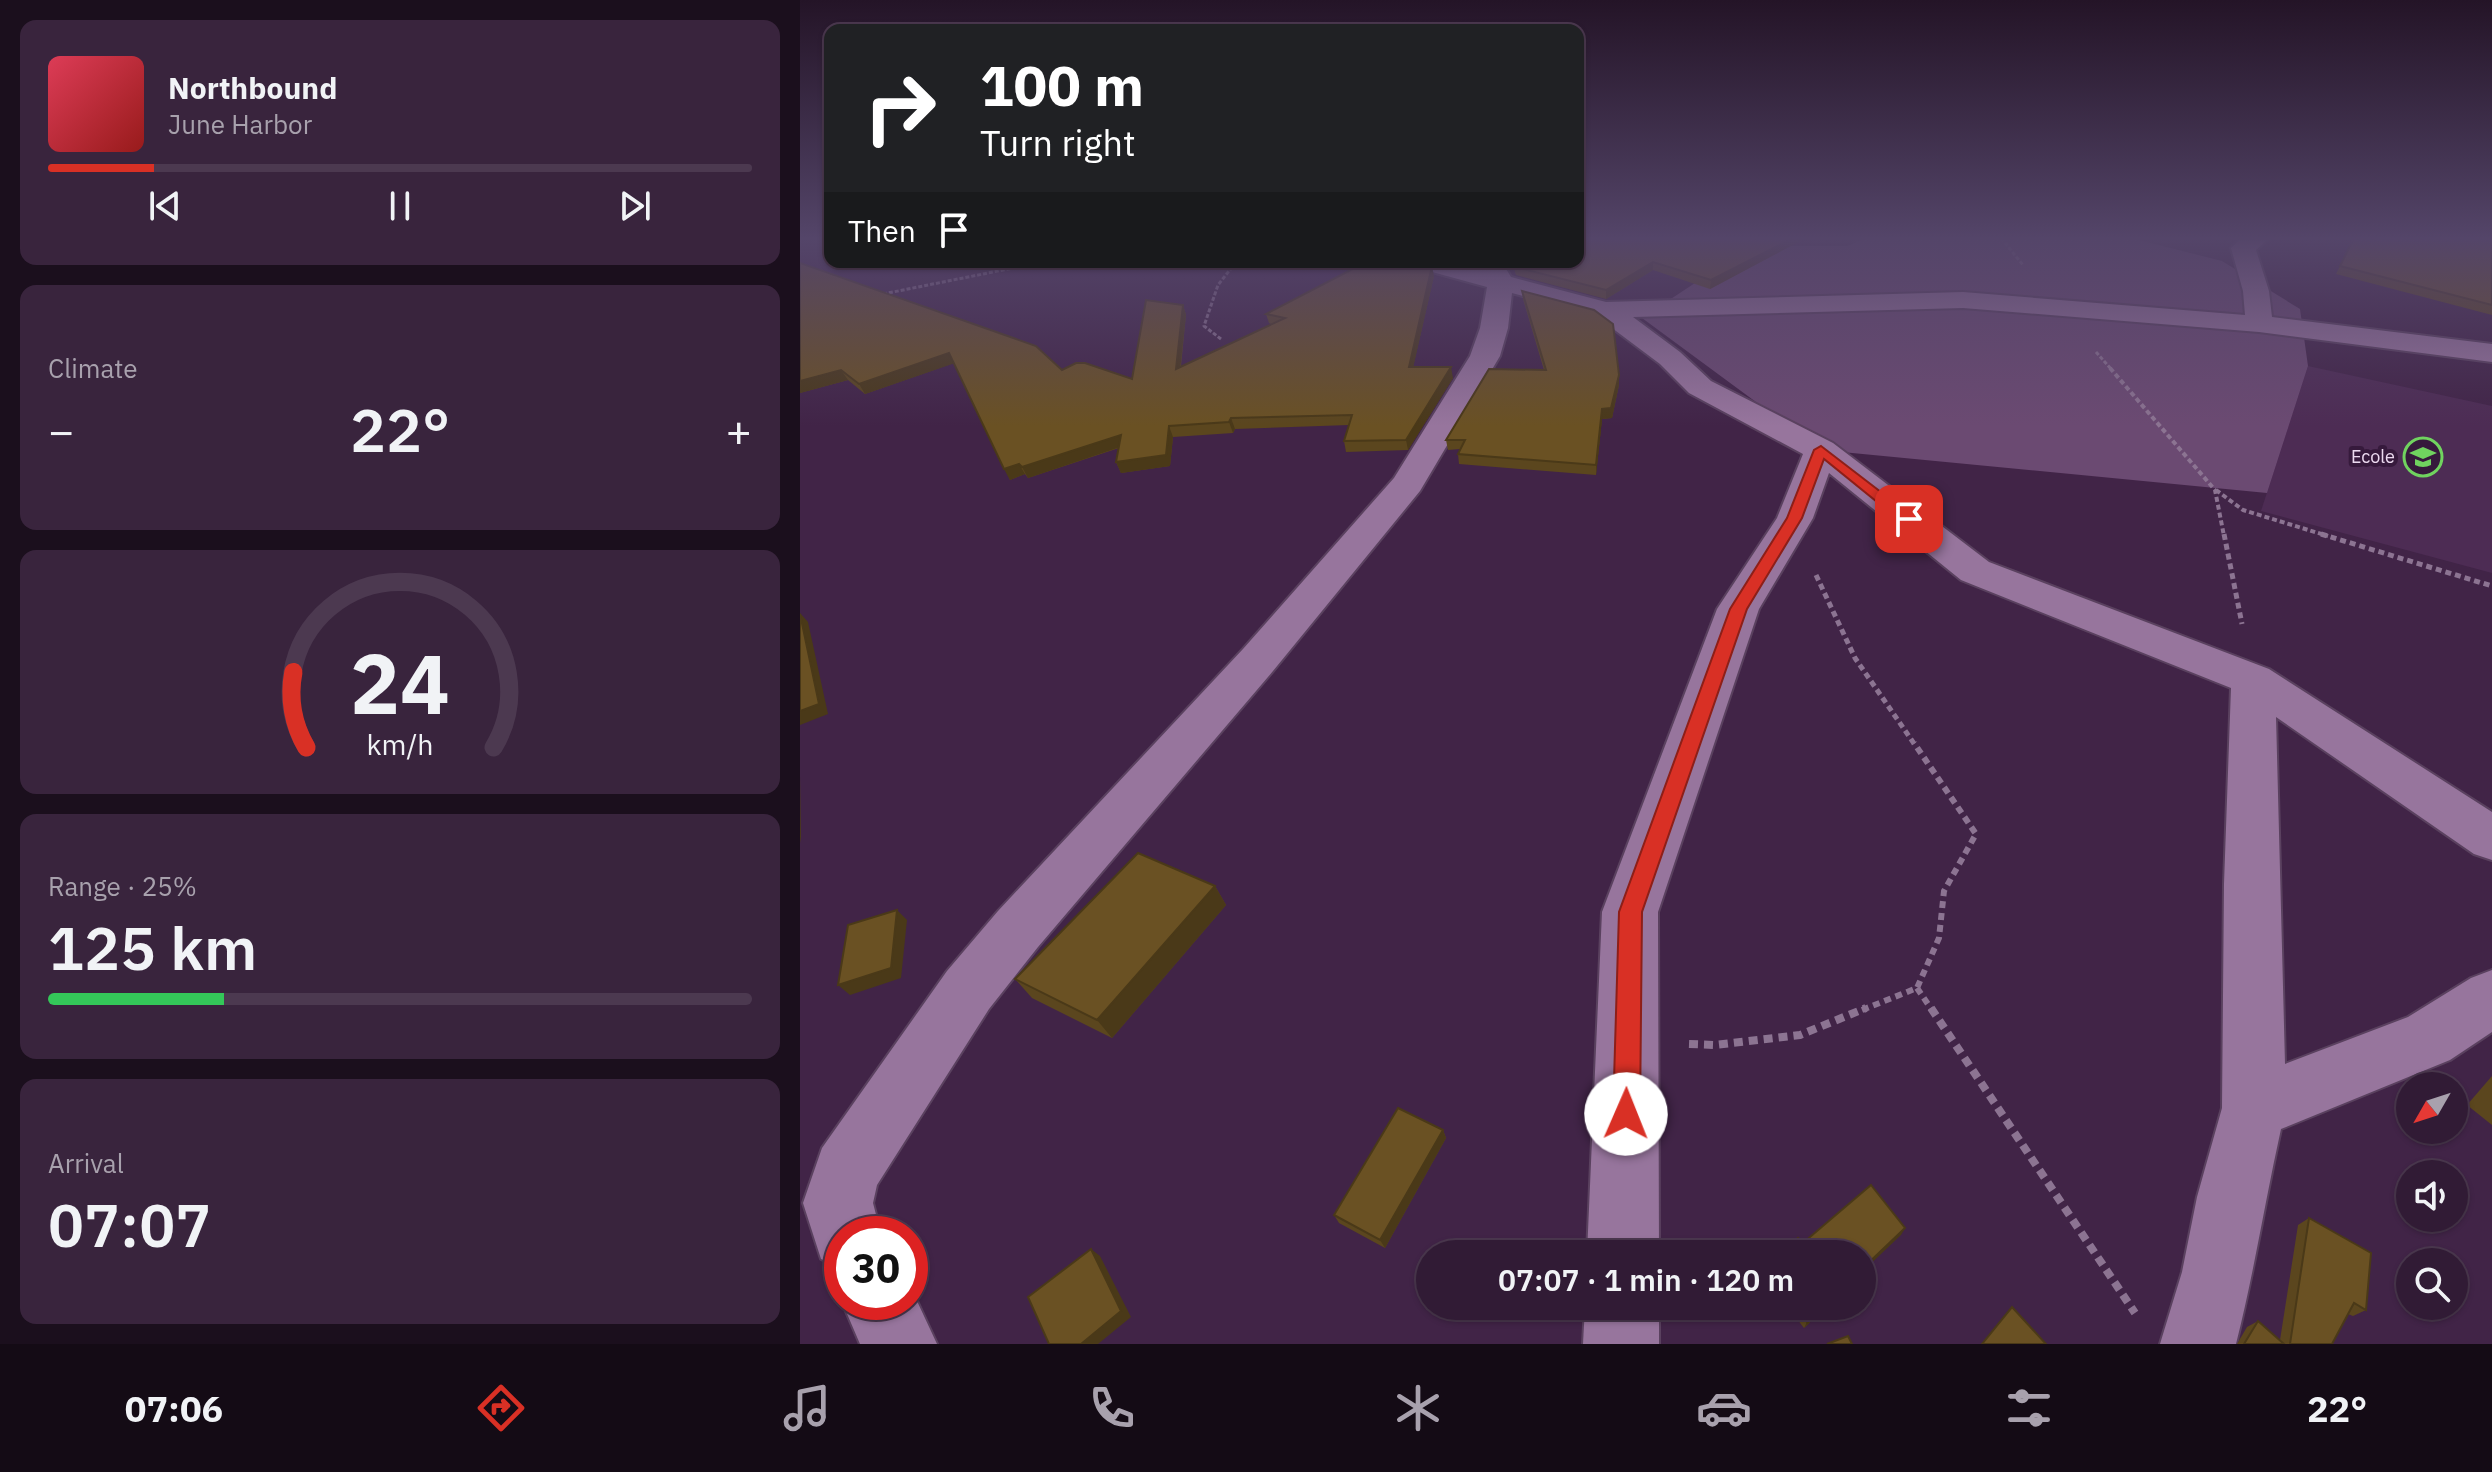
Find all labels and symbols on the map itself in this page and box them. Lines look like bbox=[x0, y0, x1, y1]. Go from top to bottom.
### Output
school or university icon: Ecole bbox=[2402, 436, 2444, 478]
place label: Ecole bbox=[2351, 445, 2395, 468]
pin bbox=[1875, 485, 1943, 553]
position arrow bbox=[1584, 1072, 1668, 1156]
north arrow bbox=[2396, 1072, 2468, 1144]
speed limit sign: 30 bbox=[824, 1216, 928, 1320]

